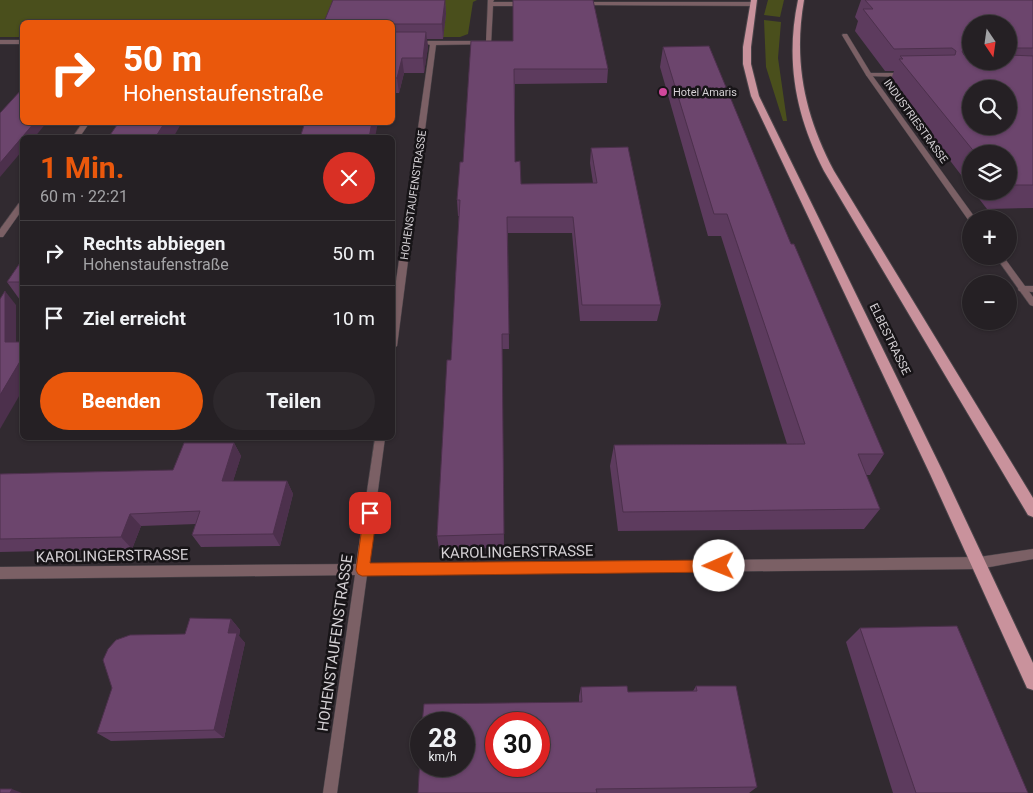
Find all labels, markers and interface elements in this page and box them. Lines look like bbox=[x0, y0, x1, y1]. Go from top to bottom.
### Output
north arrow bbox=[962, 15, 1018, 70]
map controls bbox=[962, 15, 1017, 330]
text: 50 m bbox=[123, 39, 202, 80]
icon: right bbox=[40, 40, 105, 105]
street label: INDUSTRIESTRASSE bbox=[881, 77, 950, 166]
button: search bbox=[962, 80, 1017, 135]
text: Hohenstaufenstraße bbox=[123, 81, 323, 106]
marker: Hotel Amaris bbox=[657, 86, 669, 98]
place label: Hotel Amaris bbox=[673, 86, 737, 99]
street label: HOHENSTAUFENSTRASSE bbox=[398, 129, 429, 261]
button: layers bbox=[962, 145, 1017, 200]
text: 1 Min. bbox=[40, 150, 124, 185]
button: close bbox=[323, 152, 375, 204]
text: 60 m · 22:21 bbox=[40, 187, 128, 206]
button: + bbox=[962, 210, 1017, 265]
text: Rechts abbiegen bbox=[83, 232, 225, 255]
icon: right bbox=[40, 239, 68, 267]
text: 50 m bbox=[332, 242, 375, 265]
text: Hohenstaufenstraße bbox=[83, 255, 229, 274]
button: − bbox=[962, 275, 1017, 330]
street label: ELBESTRASSE bbox=[867, 301, 913, 377]
icon: arrive bbox=[40, 304, 68, 332]
text: Ziel erreicht bbox=[83, 307, 186, 330]
text: 10 m bbox=[332, 307, 375, 330]
button: Beenden bbox=[40, 372, 203, 430]
button: Teilen bbox=[213, 372, 375, 430]
pin bbox=[349, 492, 391, 534]
icon: arrive bbox=[356, 499, 384, 527]
position arrow bbox=[692, 539, 744, 591]
street label: KAROLINGERSTRASSE bbox=[440, 542, 594, 562]
street label: KAROLINGERSTRASSE bbox=[35, 546, 189, 566]
street label: HOHENSTAUFENSTRASSE bbox=[314, 553, 356, 733]
speed limit sign: 30 bbox=[485, 712, 550, 777]
text: 28 bbox=[428, 724, 457, 753]
text: km/h bbox=[428, 750, 457, 764]

